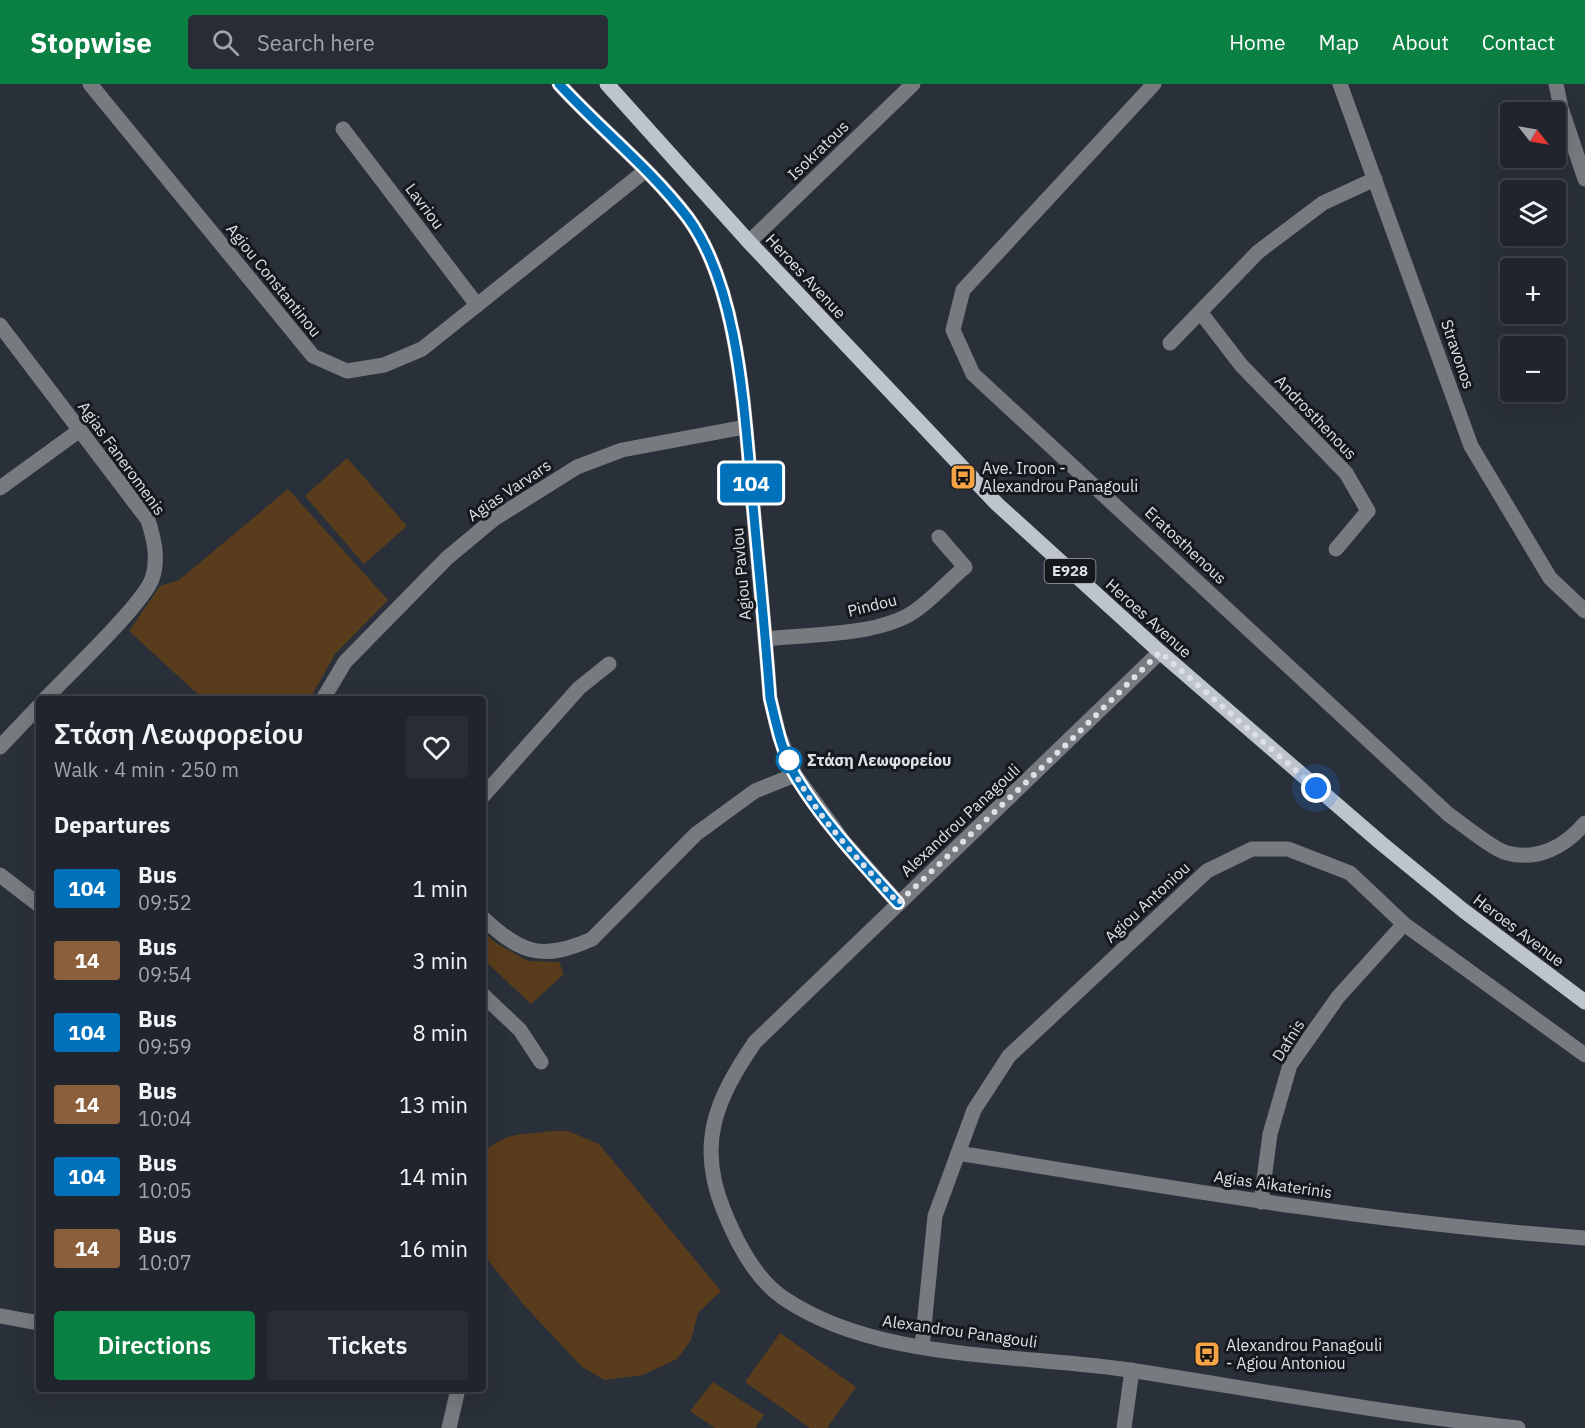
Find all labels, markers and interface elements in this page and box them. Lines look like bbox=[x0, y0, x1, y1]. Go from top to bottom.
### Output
search box bbox=[188, 15, 608, 69]
text: Stopwise bbox=[30, 24, 152, 61]
icon: search bbox=[209, 26, 242, 59]
text: Search here bbox=[257, 28, 375, 57]
text: Home bbox=[1229, 28, 1286, 56]
text: Map bbox=[1319, 28, 1359, 56]
text: About bbox=[1392, 28, 1449, 56]
text: Contact bbox=[1482, 28, 1555, 56]
north arrow bbox=[1500, 102, 1566, 168]
map controls bbox=[1500, 102, 1566, 402]
street label: Isokratous bbox=[783, 116, 853, 184]
street label: Lavriou bbox=[401, 179, 449, 233]
button: layers bbox=[1500, 180, 1566, 246]
street label: Agiou Constantinou bbox=[222, 219, 326, 341]
street label: Heroes Avenue bbox=[762, 229, 851, 323]
button: + bbox=[1500, 258, 1566, 324]
street label: Stravonos bbox=[1437, 317, 1479, 391]
button: − bbox=[1500, 336, 1566, 402]
street label: Androsthenous bbox=[1271, 371, 1361, 463]
street label: Agias Faneromenis bbox=[74, 397, 170, 519]
street label: Agias Varvars bbox=[463, 455, 555, 525]
place label: Ave. Iroon - Alexandrou Panagouli bbox=[982, 458, 1138, 496]
bus stop icon: Ave. Iroon - Alexandrou Panagouli bbox=[948, 462, 978, 492]
line badge: 104 bbox=[716, 464, 786, 502]
text: 104 bbox=[732, 469, 770, 497]
street label: Eratosthenous bbox=[1141, 502, 1231, 588]
street label: Agiou Pavlou bbox=[727, 527, 755, 621]
road number: E928 bbox=[1044, 559, 1096, 583]
street label: Heroes Avenue bbox=[1102, 574, 1196, 662]
street label: Pindou bbox=[845, 589, 899, 621]
text: Στάση Λεωφορείου bbox=[54, 715, 304, 752]
button: heart bbox=[405, 716, 468, 779]
marker: Στάση Λεωφορείου bbox=[776, 747, 802, 773]
place label: Στάση Λεωφορείου bbox=[807, 750, 951, 770]
text: Walk · 4 min · 250 m bbox=[54, 756, 239, 783]
street label: Alexandrou Panagouli bbox=[896, 759, 1024, 881]
your location bbox=[1301, 773, 1331, 803]
text: Departures bbox=[54, 810, 170, 839]
street label: Agiou Antoniou bbox=[1100, 857, 1194, 947]
text: Bus bbox=[138, 860, 177, 889]
text: 104 bbox=[68, 874, 106, 902]
text: 1 min bbox=[412, 874, 468, 903]
text: 09:52 bbox=[138, 889, 192, 916]
street label: Heroes Avenue bbox=[1470, 889, 1569, 971]
text: Bus bbox=[138, 932, 177, 961]
text: 14 bbox=[74, 946, 100, 974]
text: 3 min bbox=[412, 946, 468, 975]
text: 09:54 bbox=[138, 961, 192, 988]
text: Bus bbox=[138, 1004, 177, 1033]
street label: Dafnis bbox=[1268, 1015, 1308, 1065]
text: 104 bbox=[68, 1018, 106, 1046]
text: 8 min bbox=[412, 1018, 468, 1047]
text: 09:59 bbox=[138, 1033, 192, 1060]
text: Bus bbox=[138, 1076, 177, 1105]
text: 14 bbox=[74, 1090, 100, 1118]
text: 13 min bbox=[399, 1090, 468, 1119]
text: 10:04 bbox=[138, 1105, 192, 1132]
text: Bus bbox=[138, 1148, 177, 1177]
text: 104 bbox=[68, 1162, 106, 1190]
text: 14 min bbox=[399, 1162, 468, 1191]
street label: Agias Aikaterinis bbox=[1213, 1166, 1333, 1202]
text: 10:05 bbox=[138, 1177, 192, 1204]
text: Bus bbox=[138, 1220, 177, 1249]
text: 14 bbox=[74, 1234, 100, 1262]
text: 16 min bbox=[399, 1234, 468, 1263]
text: 10:07 bbox=[138, 1249, 192, 1276]
street label: Alexandrou Panagouli bbox=[881, 1310, 1039, 1352]
button: Directions bbox=[54, 1311, 255, 1380]
button: Tickets bbox=[267, 1311, 468, 1380]
place label: Alexandrou Panagouli - Agiou Antoniou bbox=[1226, 1335, 1382, 1373]
bus stop icon: Alexandrou Panagouli - Agiou Antoniou bbox=[1192, 1339, 1222, 1369]

